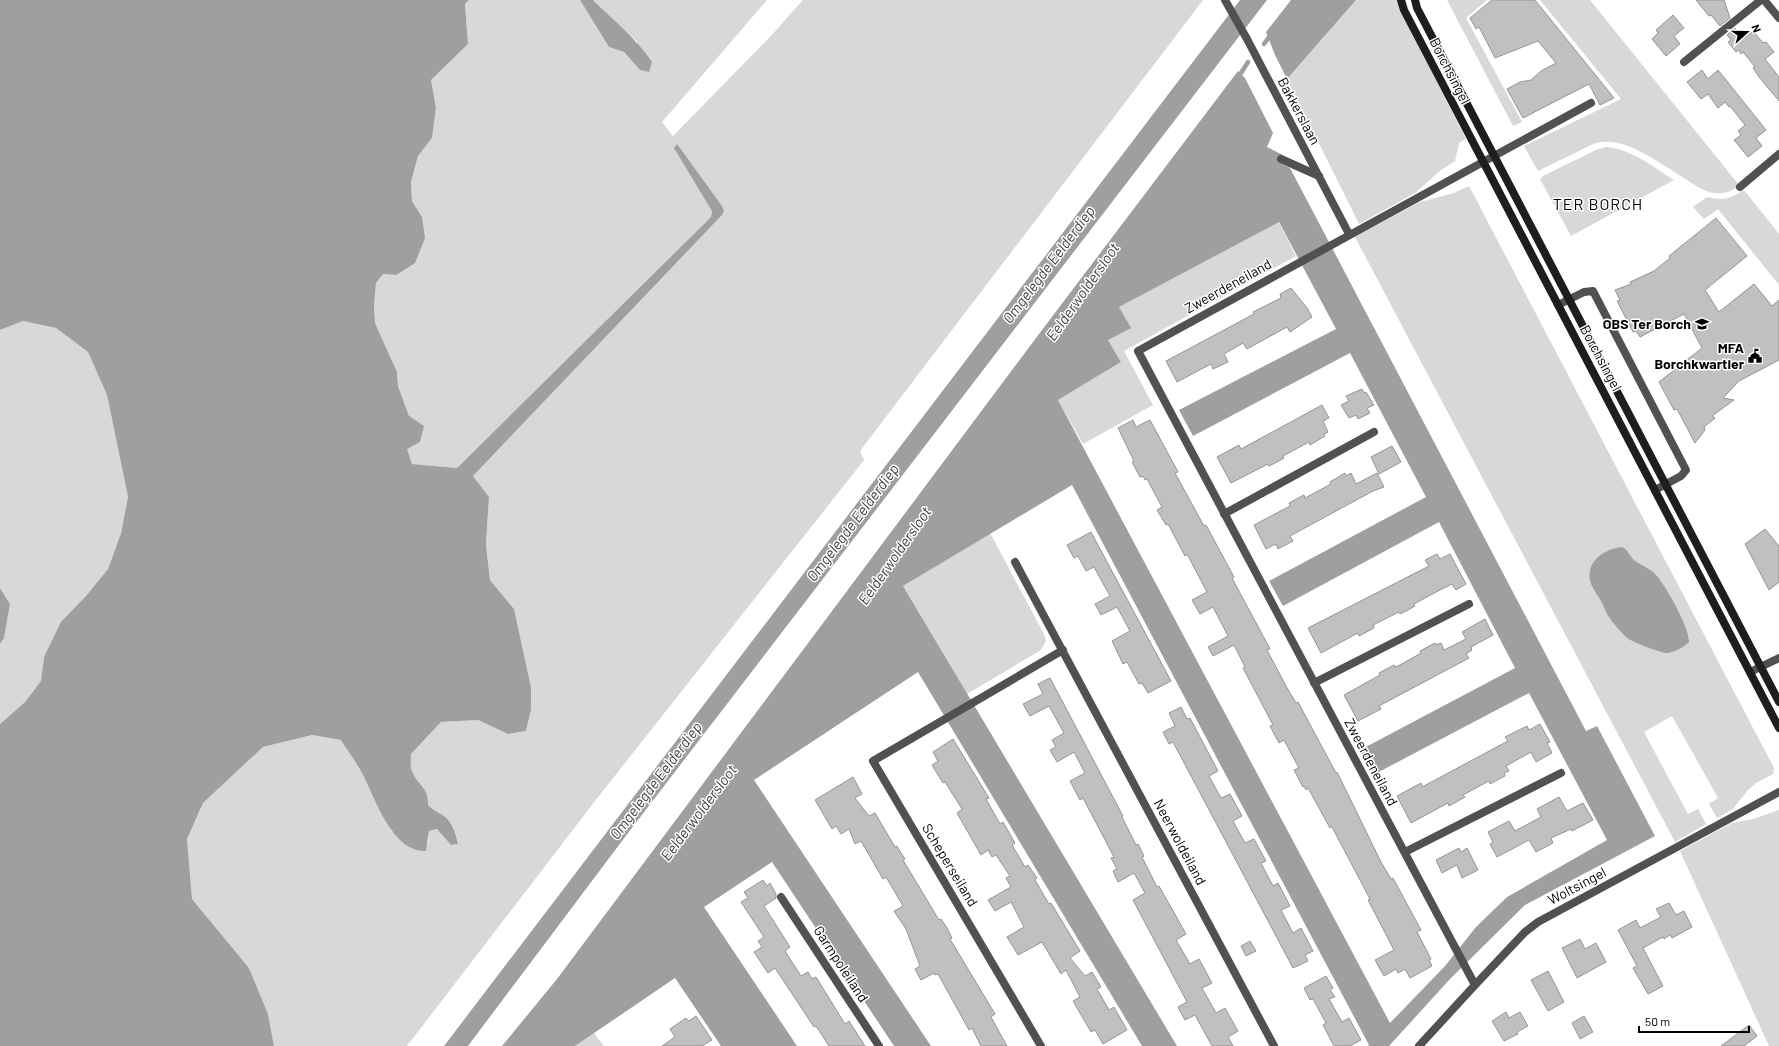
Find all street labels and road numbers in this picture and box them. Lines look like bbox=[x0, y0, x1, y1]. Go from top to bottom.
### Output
street label: Borchsingel bbox=[1426, 35, 1474, 107]
street label: Bakkerslaan bbox=[1275, 74, 1324, 147]
street label: Zweerdeneiland bbox=[1181, 255, 1274, 316]
street label: Borchsingel bbox=[1577, 322, 1626, 394]
street label: Zweerdeneiland bbox=[1341, 715, 1402, 808]
street label: Neerwoldeiland bbox=[1151, 796, 1210, 888]
street label: Scheperseiland bbox=[919, 820, 982, 909]
street label: Woltsingel bbox=[1545, 863, 1609, 908]
street label: Garmpoleiland bbox=[811, 922, 872, 1005]

